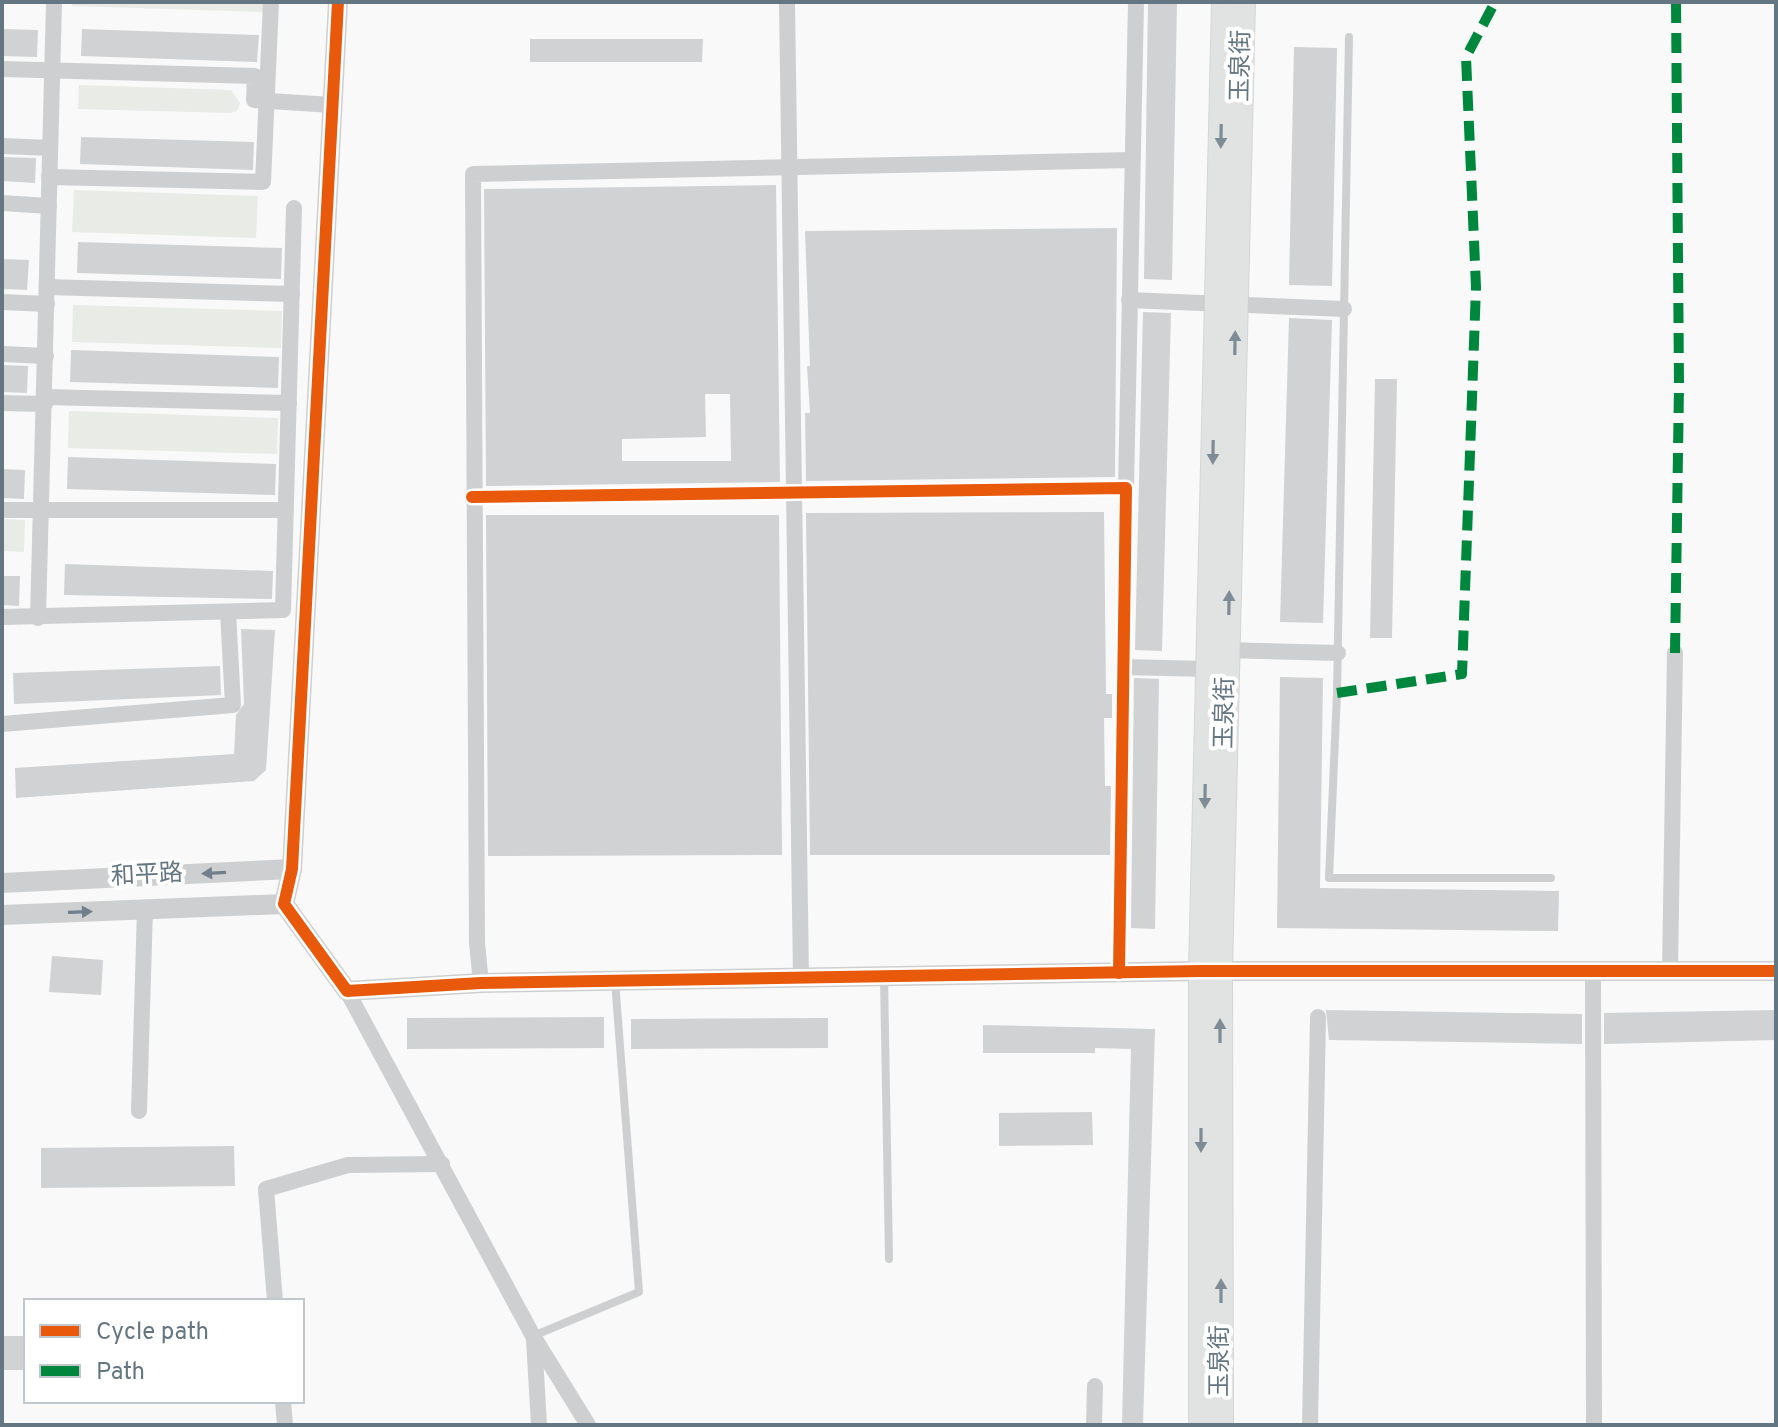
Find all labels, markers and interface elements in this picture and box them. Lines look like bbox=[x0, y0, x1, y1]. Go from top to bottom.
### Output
street label: 玉泉街 bbox=[1226, 30, 1258, 102]
one-way arrow bbox=[1214, 124, 1227, 149]
one-way arrow bbox=[1229, 330, 1242, 355]
one-way arrow bbox=[1207, 440, 1220, 465]
one-way arrow bbox=[1223, 590, 1235, 615]
street label: 玉泉街 bbox=[1210, 677, 1242, 749]
one-way arrow bbox=[1199, 784, 1211, 809]
street label: 和平路 bbox=[110, 859, 184, 893]
one-way arrow bbox=[201, 867, 226, 880]
one-way arrow bbox=[68, 905, 93, 918]
one-way arrow bbox=[1214, 1018, 1226, 1043]
one-way arrow bbox=[1195, 1128, 1207, 1153]
one-way arrow bbox=[1215, 1278, 1227, 1303]
legend bbox=[24, 1299, 304, 1403]
text: Cycle path bbox=[96, 1318, 209, 1348]
street label: 玉泉街 bbox=[1206, 1325, 1236, 1397]
text: Path bbox=[96, 1358, 145, 1388]

